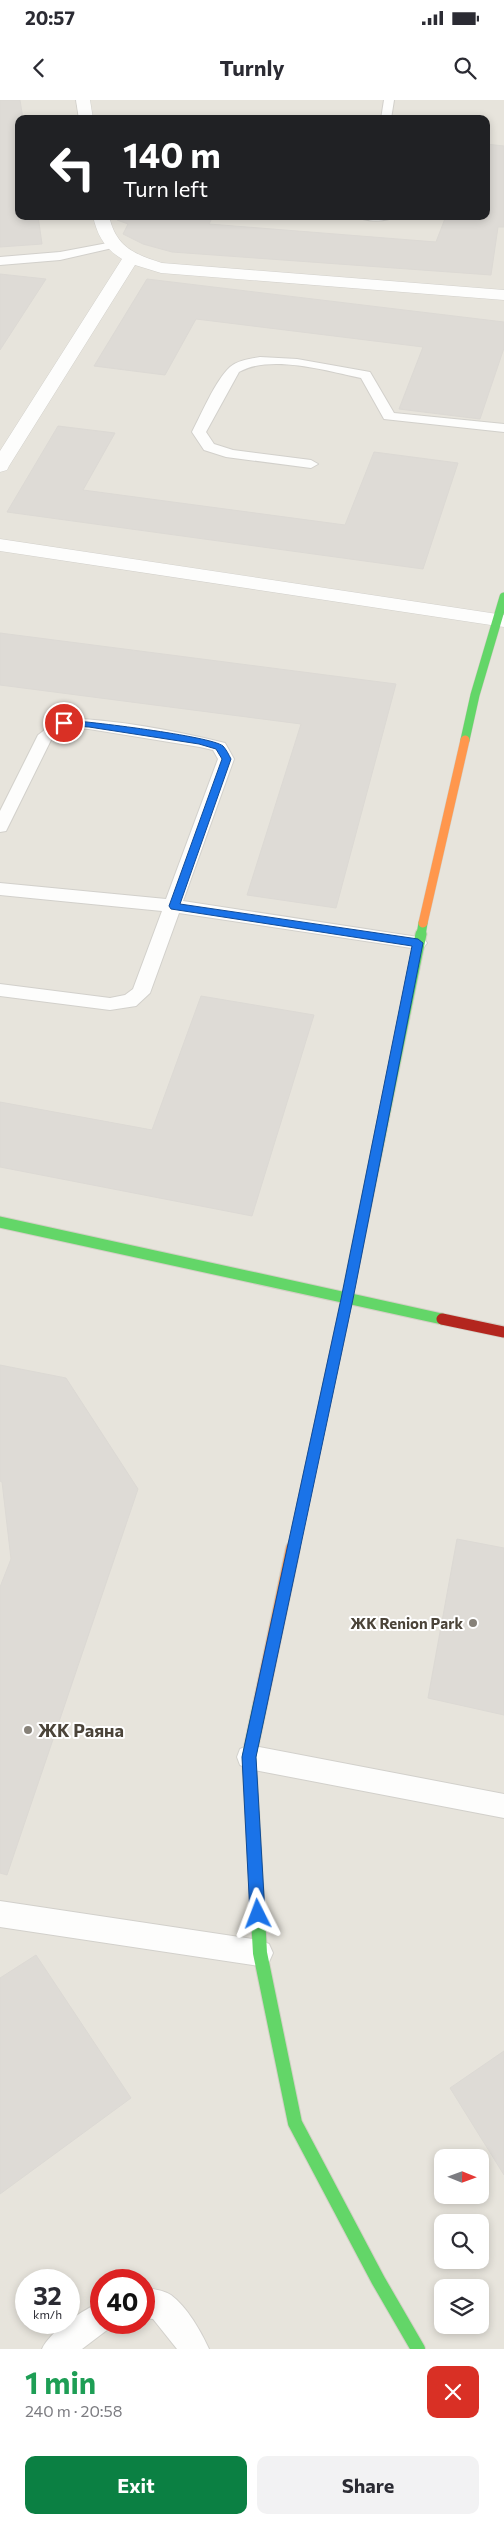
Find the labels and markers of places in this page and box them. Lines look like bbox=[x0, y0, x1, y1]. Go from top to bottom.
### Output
pin bbox=[43, 702, 85, 744]
place label: ЖК Renion Park bbox=[350, 1614, 463, 1632]
marker: ЖК Renion Park bbox=[467, 1617, 479, 1629]
place label: ЖК Раяна bbox=[38, 1719, 124, 1741]
marker: ЖК Раяна bbox=[22, 1724, 34, 1736]

